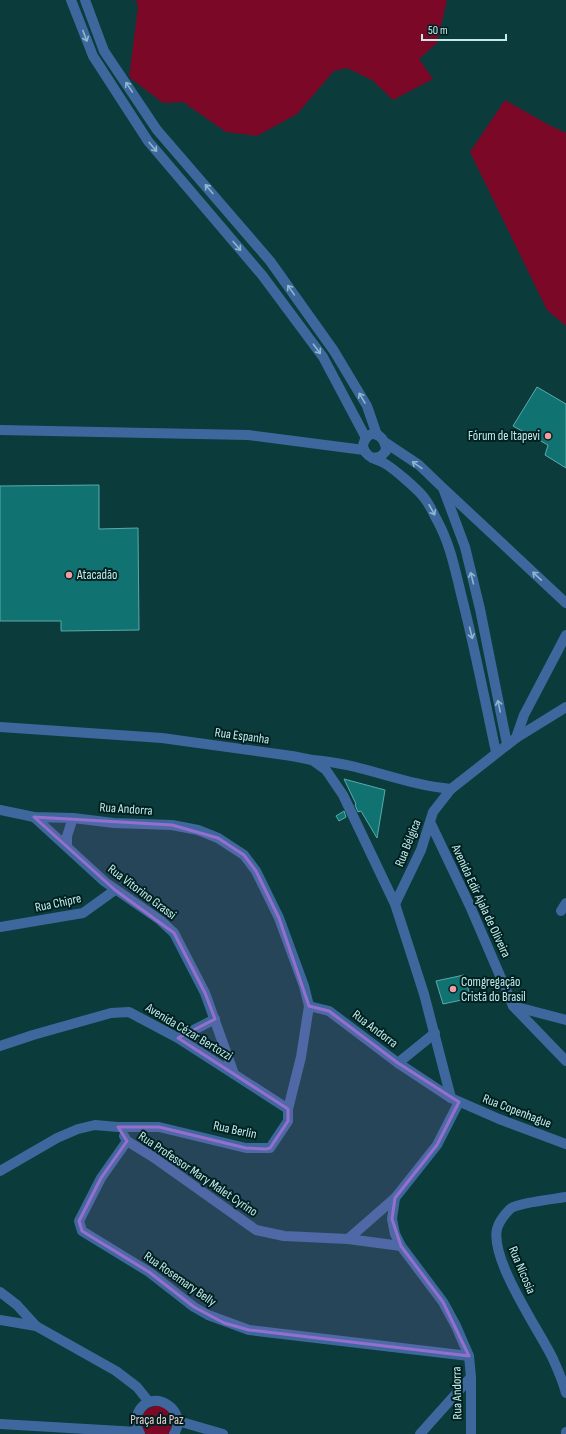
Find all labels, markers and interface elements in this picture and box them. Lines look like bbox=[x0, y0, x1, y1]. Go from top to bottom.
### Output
scale bar bbox=[422, 16, 506, 42]
text: 50 m bbox=[428, 23, 448, 38]
one-way arrow bbox=[82, 30, 90, 42]
one-way arrow bbox=[125, 82, 133, 93]
one-way arrow bbox=[149, 141, 158, 152]
one-way arrow bbox=[204, 184, 213, 195]
one-way arrow bbox=[232, 241, 241, 251]
one-way arrow bbox=[287, 285, 295, 296]
one-way arrow bbox=[312, 343, 321, 354]
one-way arrow bbox=[358, 392, 366, 404]
place label: Fórum de Itapevi bbox=[468, 428, 540, 444]
marker: Fórum de Itapevi bbox=[543, 431, 553, 441]
one-way arrow bbox=[412, 461, 423, 469]
one-way arrow bbox=[428, 504, 436, 516]
place label: Atacadão bbox=[76, 567, 117, 583]
marker: Atacadão bbox=[64, 570, 74, 580]
one-way arrow bbox=[468, 572, 476, 585]
one-way arrow bbox=[533, 572, 543, 581]
one-way arrow bbox=[468, 627, 475, 640]
one-way arrow bbox=[495, 699, 503, 712]
street label: Rua Espanha bbox=[214, 724, 270, 748]
street label: Rua Andorra bbox=[99, 799, 153, 819]
street label: Rua Bélgica bbox=[391, 817, 425, 869]
street label: Avenida Edir Ajala de Oliveira bbox=[447, 841, 514, 960]
street label: Rua Vitorino Grassi bbox=[104, 861, 180, 923]
street label: Rua Chipre bbox=[33, 890, 83, 916]
place label: Comgregação Cristã do Brasil bbox=[461, 974, 526, 1005]
marker: Comgregação Cristã do Brasil bbox=[448, 984, 458, 994]
street label: Avenida Cézar Bertozzi bbox=[142, 999, 235, 1064]
street label: Rua Andorra bbox=[349, 1007, 401, 1051]
street label: Rua Copenhague bbox=[480, 1091, 554, 1131]
street label: Rua Berlin bbox=[212, 1118, 258, 1142]
street label: Rua Professor Mary Malet Cyrino bbox=[135, 1128, 261, 1220]
street label: Rua Nicosia bbox=[505, 1244, 539, 1296]
street label: Rua Rosemary Belly bbox=[141, 1248, 219, 1310]
street label: Rua Andorra bbox=[449, 1366, 465, 1420]
park label: Praça da Paz bbox=[130, 1412, 184, 1428]

